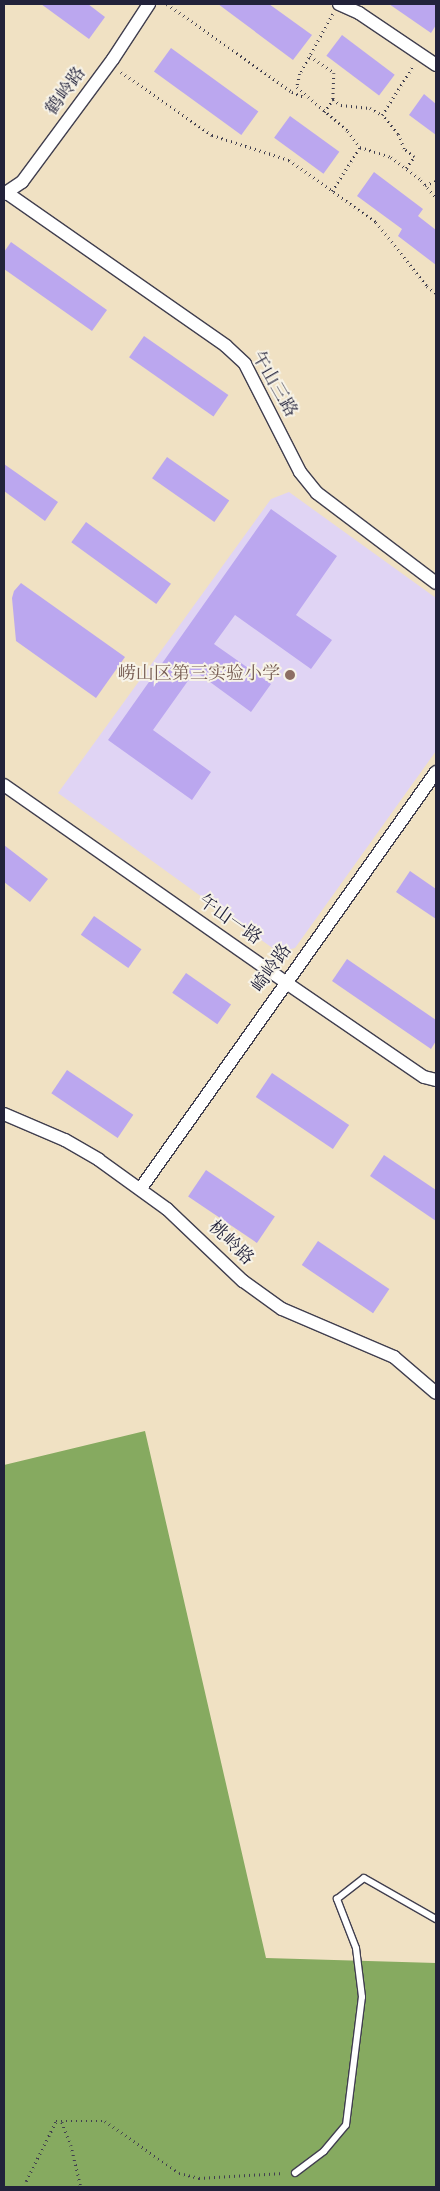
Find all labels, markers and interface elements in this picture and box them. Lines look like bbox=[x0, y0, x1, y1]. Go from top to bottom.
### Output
street label: 鹤岭路 bbox=[42, 64, 92, 120]
street label: 午山三路 bbox=[246, 348, 300, 422]
place label: 崂山区第三实验小学 bbox=[118, 664, 280, 686]
marker: 崂山区第三实验小学 bbox=[284, 669, 296, 681]
street label: 午山一路 bbox=[193, 892, 265, 950]
street label: 崎岭路 bbox=[249, 941, 297, 997]
street label: 桃岭路 bbox=[203, 1217, 257, 1271]

